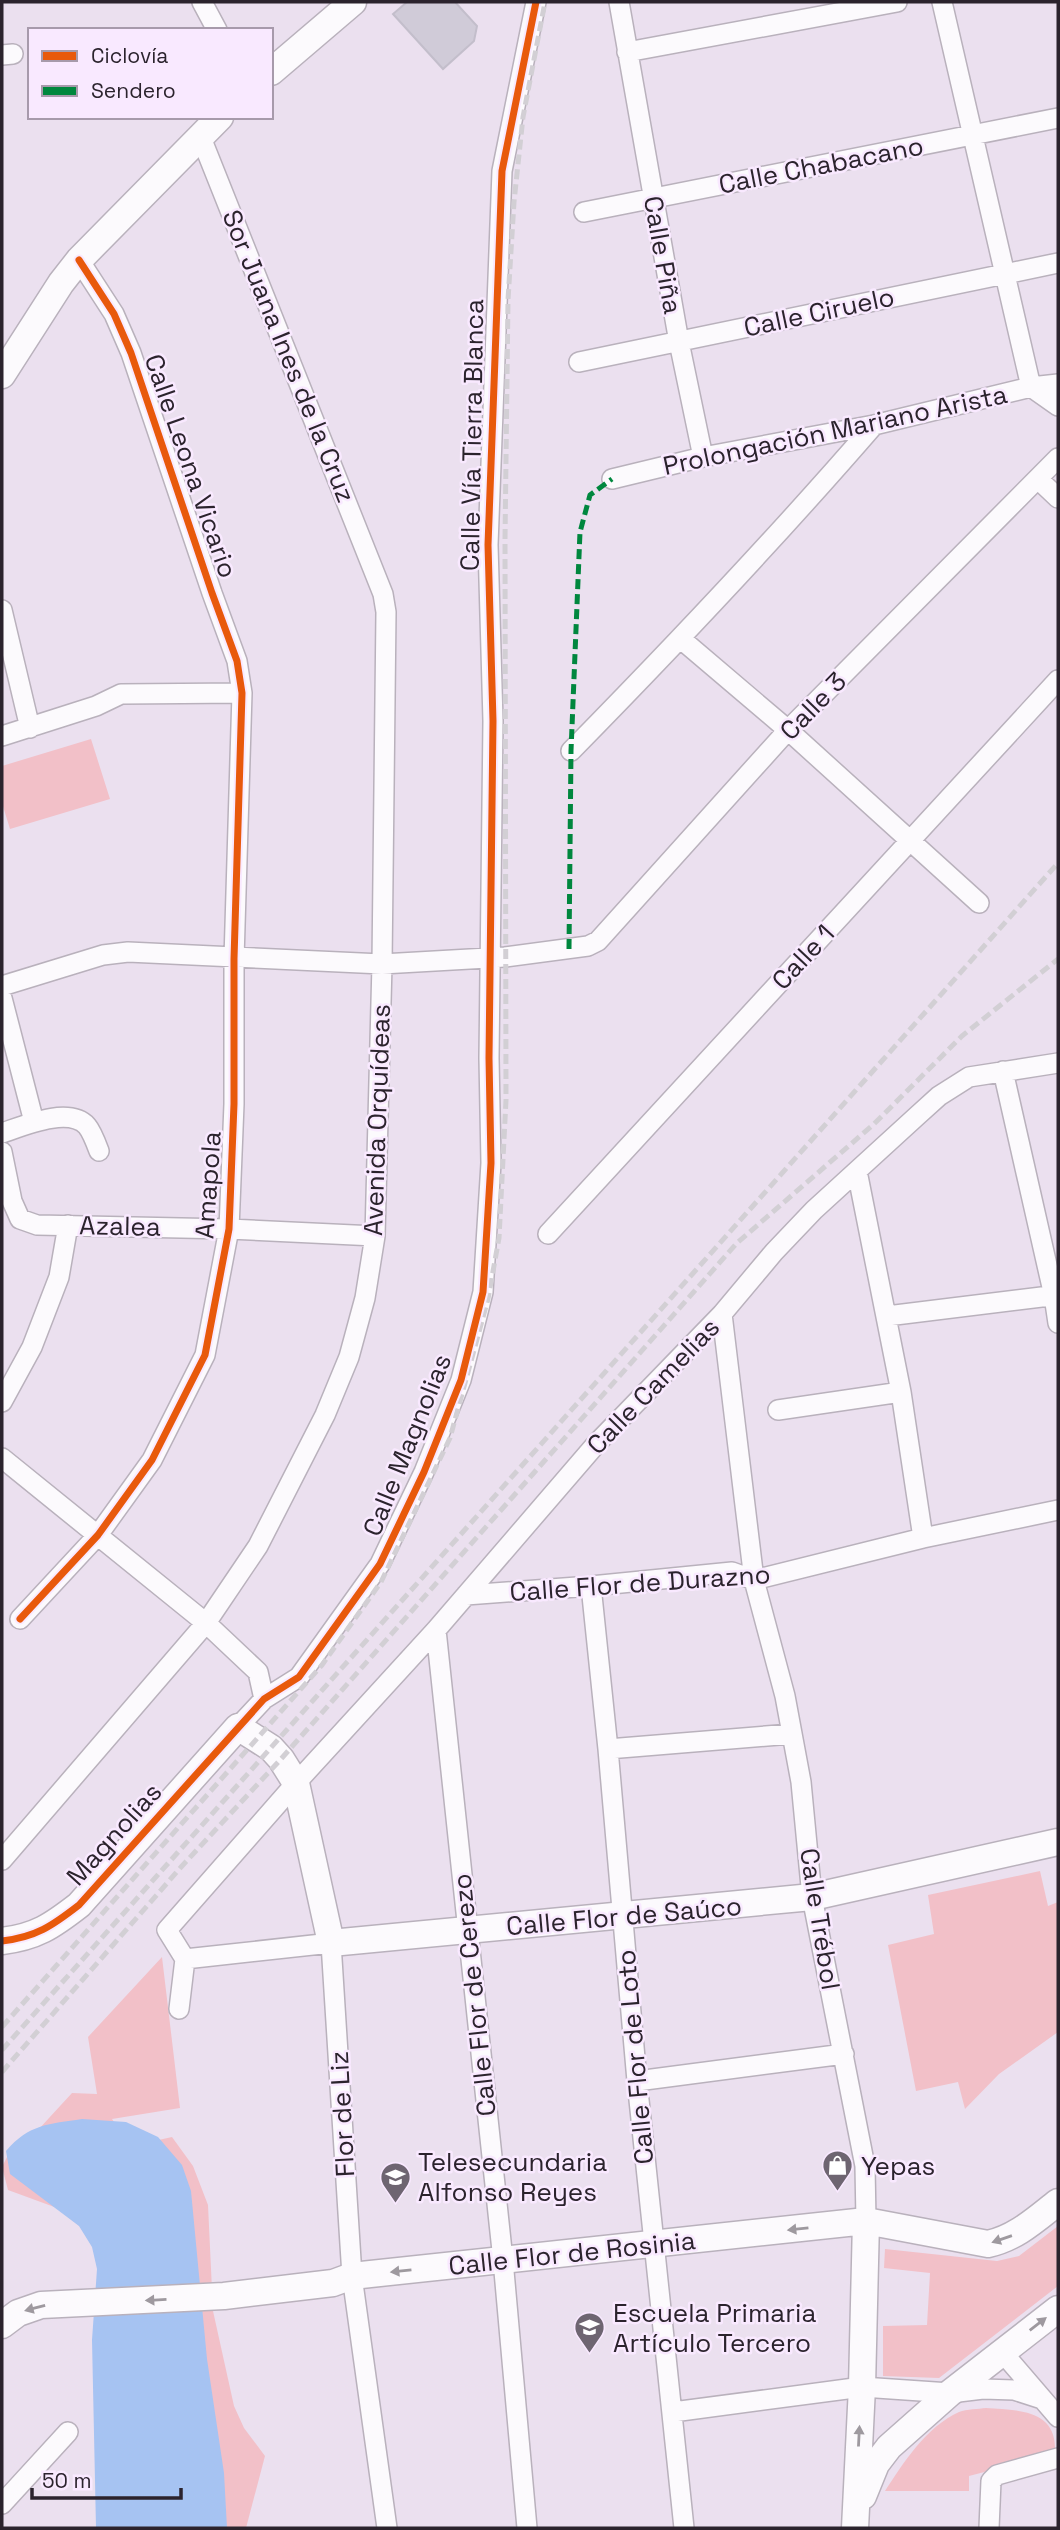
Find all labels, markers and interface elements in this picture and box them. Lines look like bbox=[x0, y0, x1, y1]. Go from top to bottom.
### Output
legend bbox=[28, 28, 273, 119]
text: Ciclovía bbox=[91, 42, 168, 69]
text: Sendero bbox=[91, 77, 176, 104]
street label: Calle Chabacano bbox=[716, 128, 926, 202]
street label: Calle Piña bbox=[636, 193, 690, 317]
street label: Sor Juana Ines de la Cruz bbox=[215, 205, 363, 507]
street label: Calle Ciruelo bbox=[741, 279, 897, 345]
street label: Calle Vía Tierra Blanca bbox=[453, 299, 491, 571]
street label: Calle Leona Vicario bbox=[137, 350, 245, 582]
street label: Prolongación Mariano Arista bbox=[660, 377, 1010, 483]
street label: Calle 3 bbox=[772, 665, 854, 747]
street label: Calle 1 bbox=[764, 917, 842, 997]
street label: Avenida Orquídeas bbox=[356, 1004, 398, 1236]
street label: Amapola bbox=[187, 1130, 229, 1240]
street label: Azalea bbox=[79, 1208, 161, 1244]
street label: Calle Camelias bbox=[579, 1310, 727, 1462]
street label: Calle Magnolias bbox=[355, 1349, 459, 1541]
street label: Calle Flor de Durazno bbox=[509, 1557, 771, 1609]
street label: Magnolias bbox=[59, 1775, 169, 1893]
street label: Calle Trébol bbox=[792, 1846, 848, 1992]
street label: Calle Flor de Cerezo bbox=[444, 1872, 504, 2118]
street label: Calle Flor de Saúco bbox=[505, 1889, 743, 1943]
street label: Calle Flor de Loto bbox=[609, 1948, 661, 2166]
street label: Flor de Liz bbox=[322, 2050, 362, 2178]
place label: Telesecundaria Alfonso Reyes bbox=[418, 2145, 607, 2209]
shop icon: Yepas bbox=[821, 2149, 855, 2193]
place label: Yepas bbox=[861, 2149, 935, 2183]
school or university icon: Telesecundaria Alfonso Reyes bbox=[378, 2160, 412, 2204]
street label: Calle Flor de Rosinia bbox=[447, 2223, 697, 2283]
one-way arrow bbox=[787, 2223, 809, 2234]
one-way arrow bbox=[991, 2234, 1012, 2245]
one-way arrow bbox=[390, 2265, 412, 2276]
one-way arrow bbox=[144, 2294, 166, 2305]
place label: Escuela Primaria Artículo Tercero bbox=[613, 2296, 816, 2360]
one-way arrow bbox=[24, 2303, 46, 2314]
school or university icon: Escuela Primaria Artículo Tercero bbox=[573, 2311, 607, 2355]
one-way arrow bbox=[1029, 2317, 1047, 2332]
one-way arrow bbox=[854, 2424, 865, 2446]
scale bar bbox=[32, 2456, 180, 2500]
text: 50 m bbox=[42, 2467, 92, 2494]

